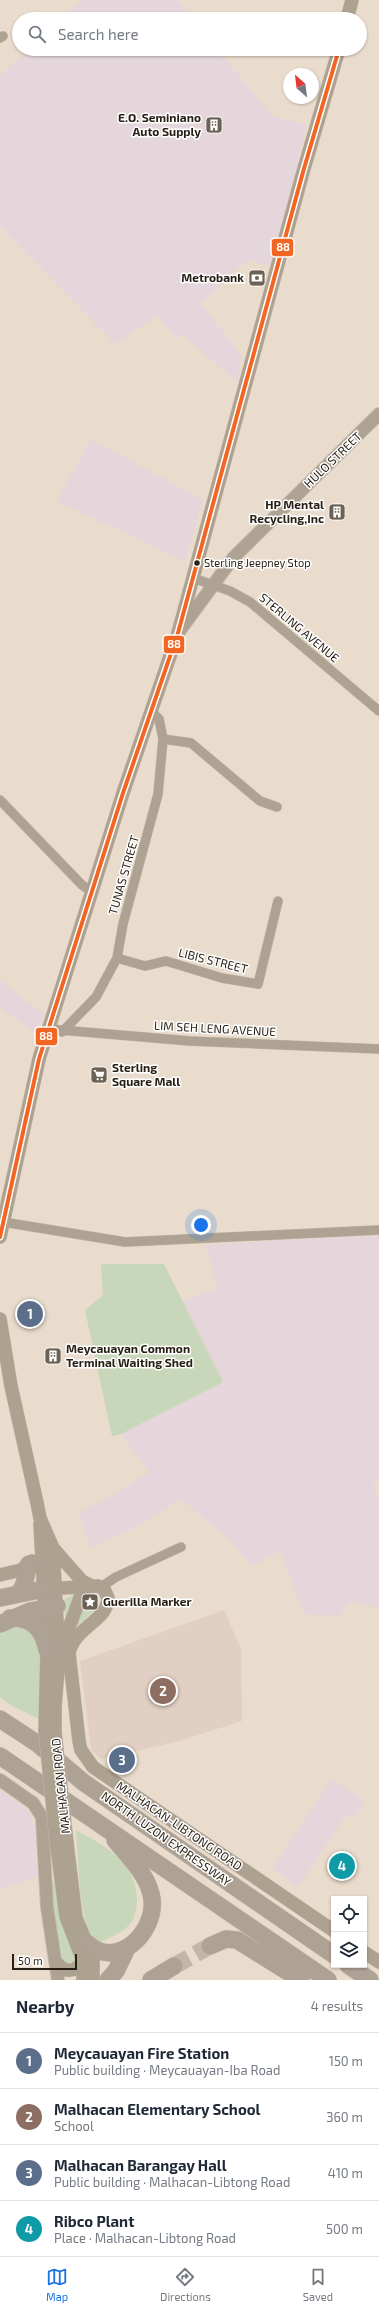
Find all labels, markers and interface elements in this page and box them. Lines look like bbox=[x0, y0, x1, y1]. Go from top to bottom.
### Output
search box bbox=[12, 12, 367, 56]
icon: search bbox=[26, 23, 48, 45]
text: Search here bbox=[58, 25, 139, 43]
north arrow bbox=[283, 68, 319, 104]
place label: E.O. Seminiano Auto Supply bbox=[118, 110, 201, 139]
building icon: E.O. Seminiano Auto Supply bbox=[204, 115, 224, 135]
line badge: 88 bbox=[271, 238, 294, 257]
text: 88 bbox=[276, 240, 290, 253]
bank icon: Metrobank bbox=[247, 268, 267, 288]
place label: Metrobank bbox=[181, 270, 244, 284]
street label: HULO STREET bbox=[301, 428, 364, 490]
place label: HP Mental Recycling,Inc bbox=[249, 497, 324, 526]
building icon: HP Mental Recycling,Inc bbox=[327, 502, 347, 522]
place label: Sterling Jeepney Stop bbox=[204, 556, 311, 569]
marker: Sterling Jeepney Stop bbox=[192, 558, 202, 568]
street label: STERLING AVENUE bbox=[257, 590, 343, 665]
line badge: 88 bbox=[163, 635, 185, 654]
text: 88 bbox=[167, 637, 181, 650]
street label: TUNAS STREET bbox=[105, 833, 141, 916]
street label: LIBIS STREET bbox=[177, 945, 249, 975]
street label: LIM SEH LENG AVENUE bbox=[154, 1018, 277, 1038]
line badge: 88 bbox=[35, 1027, 58, 1046]
text: 88 bbox=[39, 1029, 53, 1042]
place label: Sterling Square Mall bbox=[112, 1060, 180, 1088]
supermarket icon: Sterling Square Mall bbox=[89, 1065, 109, 1085]
your location bbox=[191, 1215, 211, 1235]
pin: 1 bbox=[17, 1299, 43, 1329]
place label: Meycauayan Common Terminal Waiting Shed bbox=[66, 1341, 193, 1369]
building icon: Meycauayan Common Terminal Waiting Shed bbox=[43, 1346, 63, 1366]
place icon: Guerilla Marker bbox=[80, 1592, 100, 1612]
place label: Guerilla Marker bbox=[103, 1594, 192, 1608]
pin: 2 bbox=[150, 1676, 176, 1706]
street label: MALHACAN ROAD bbox=[48, 1738, 72, 1835]
pin: 3 bbox=[109, 1745, 135, 1775]
street label: MALHACAN-LIBTONG ROAD bbox=[114, 1778, 245, 1873]
street label: NORTH LUZON EXPRESSWAY bbox=[99, 1788, 234, 1888]
pin: 4 bbox=[329, 1851, 355, 1881]
map controls bbox=[331, 1896, 367, 1968]
button: locate bbox=[331, 1896, 367, 1932]
button: layers bbox=[331, 1932, 367, 1968]
scale bar bbox=[12, 1952, 77, 1971]
text: 50 m bbox=[18, 1954, 43, 1967]
text: Nearby bbox=[16, 1996, 74, 2016]
text: 4 results bbox=[311, 1998, 363, 2014]
text: Meycauayan Fire Station bbox=[54, 2044, 229, 2062]
text: 1 bbox=[26, 2053, 32, 2069]
text: 150 m bbox=[329, 2053, 363, 2069]
text: Public building · Meycauayan-Iba Road bbox=[54, 2062, 280, 2078]
text: Malhacan Elementary School bbox=[54, 2100, 261, 2118]
text: 2 bbox=[25, 2109, 33, 2125]
text: 360 m bbox=[326, 2109, 363, 2125]
text: School bbox=[54, 2118, 94, 2134]
text: Malhacan Barangay Hall bbox=[54, 2156, 227, 2174]
text: 3 bbox=[25, 2165, 33, 2181]
text: 410 m bbox=[328, 2165, 363, 2181]
text: Public building · Malhacan-Libtong Road bbox=[54, 2174, 290, 2190]
text: Ribco Plant bbox=[54, 2212, 134, 2230]
text: 4 bbox=[25, 2221, 33, 2237]
text: 500 m bbox=[326, 2221, 363, 2237]
text: Place · Malhacan-Libtong Road bbox=[54, 2230, 236, 2246]
tab: Map bbox=[46, 2266, 68, 2303]
tab: Directions bbox=[160, 2266, 211, 2303]
tab: Saved bbox=[303, 2266, 333, 2303]

